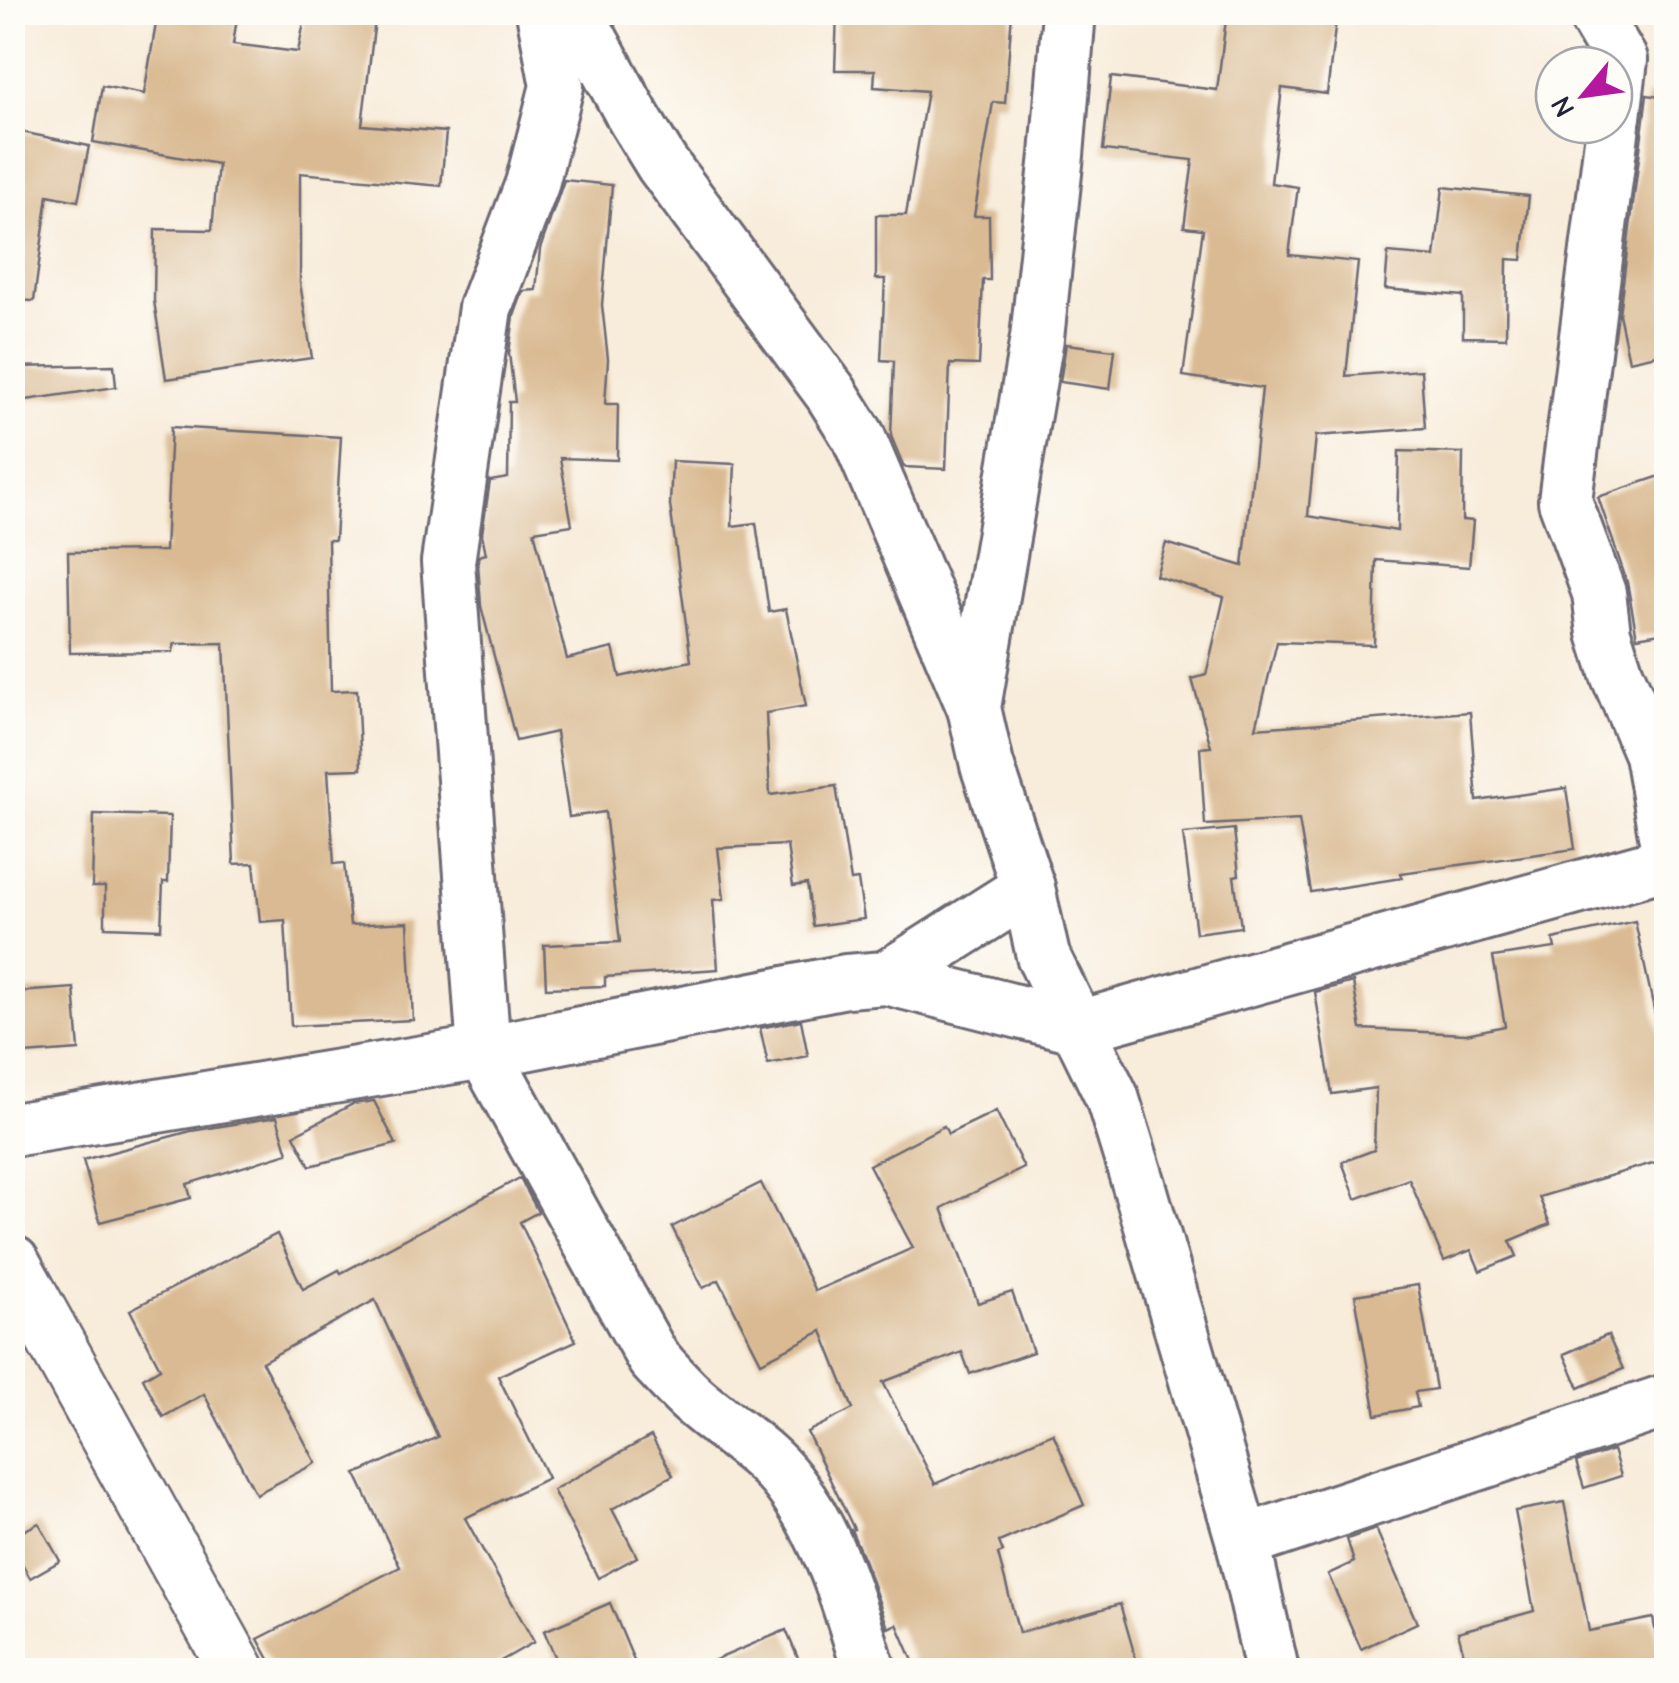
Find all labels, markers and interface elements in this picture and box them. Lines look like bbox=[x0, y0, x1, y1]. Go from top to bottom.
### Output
north arrow bbox=[1534, 45, 1634, 145]
text: N bbox=[1545, 91, 1581, 122]

